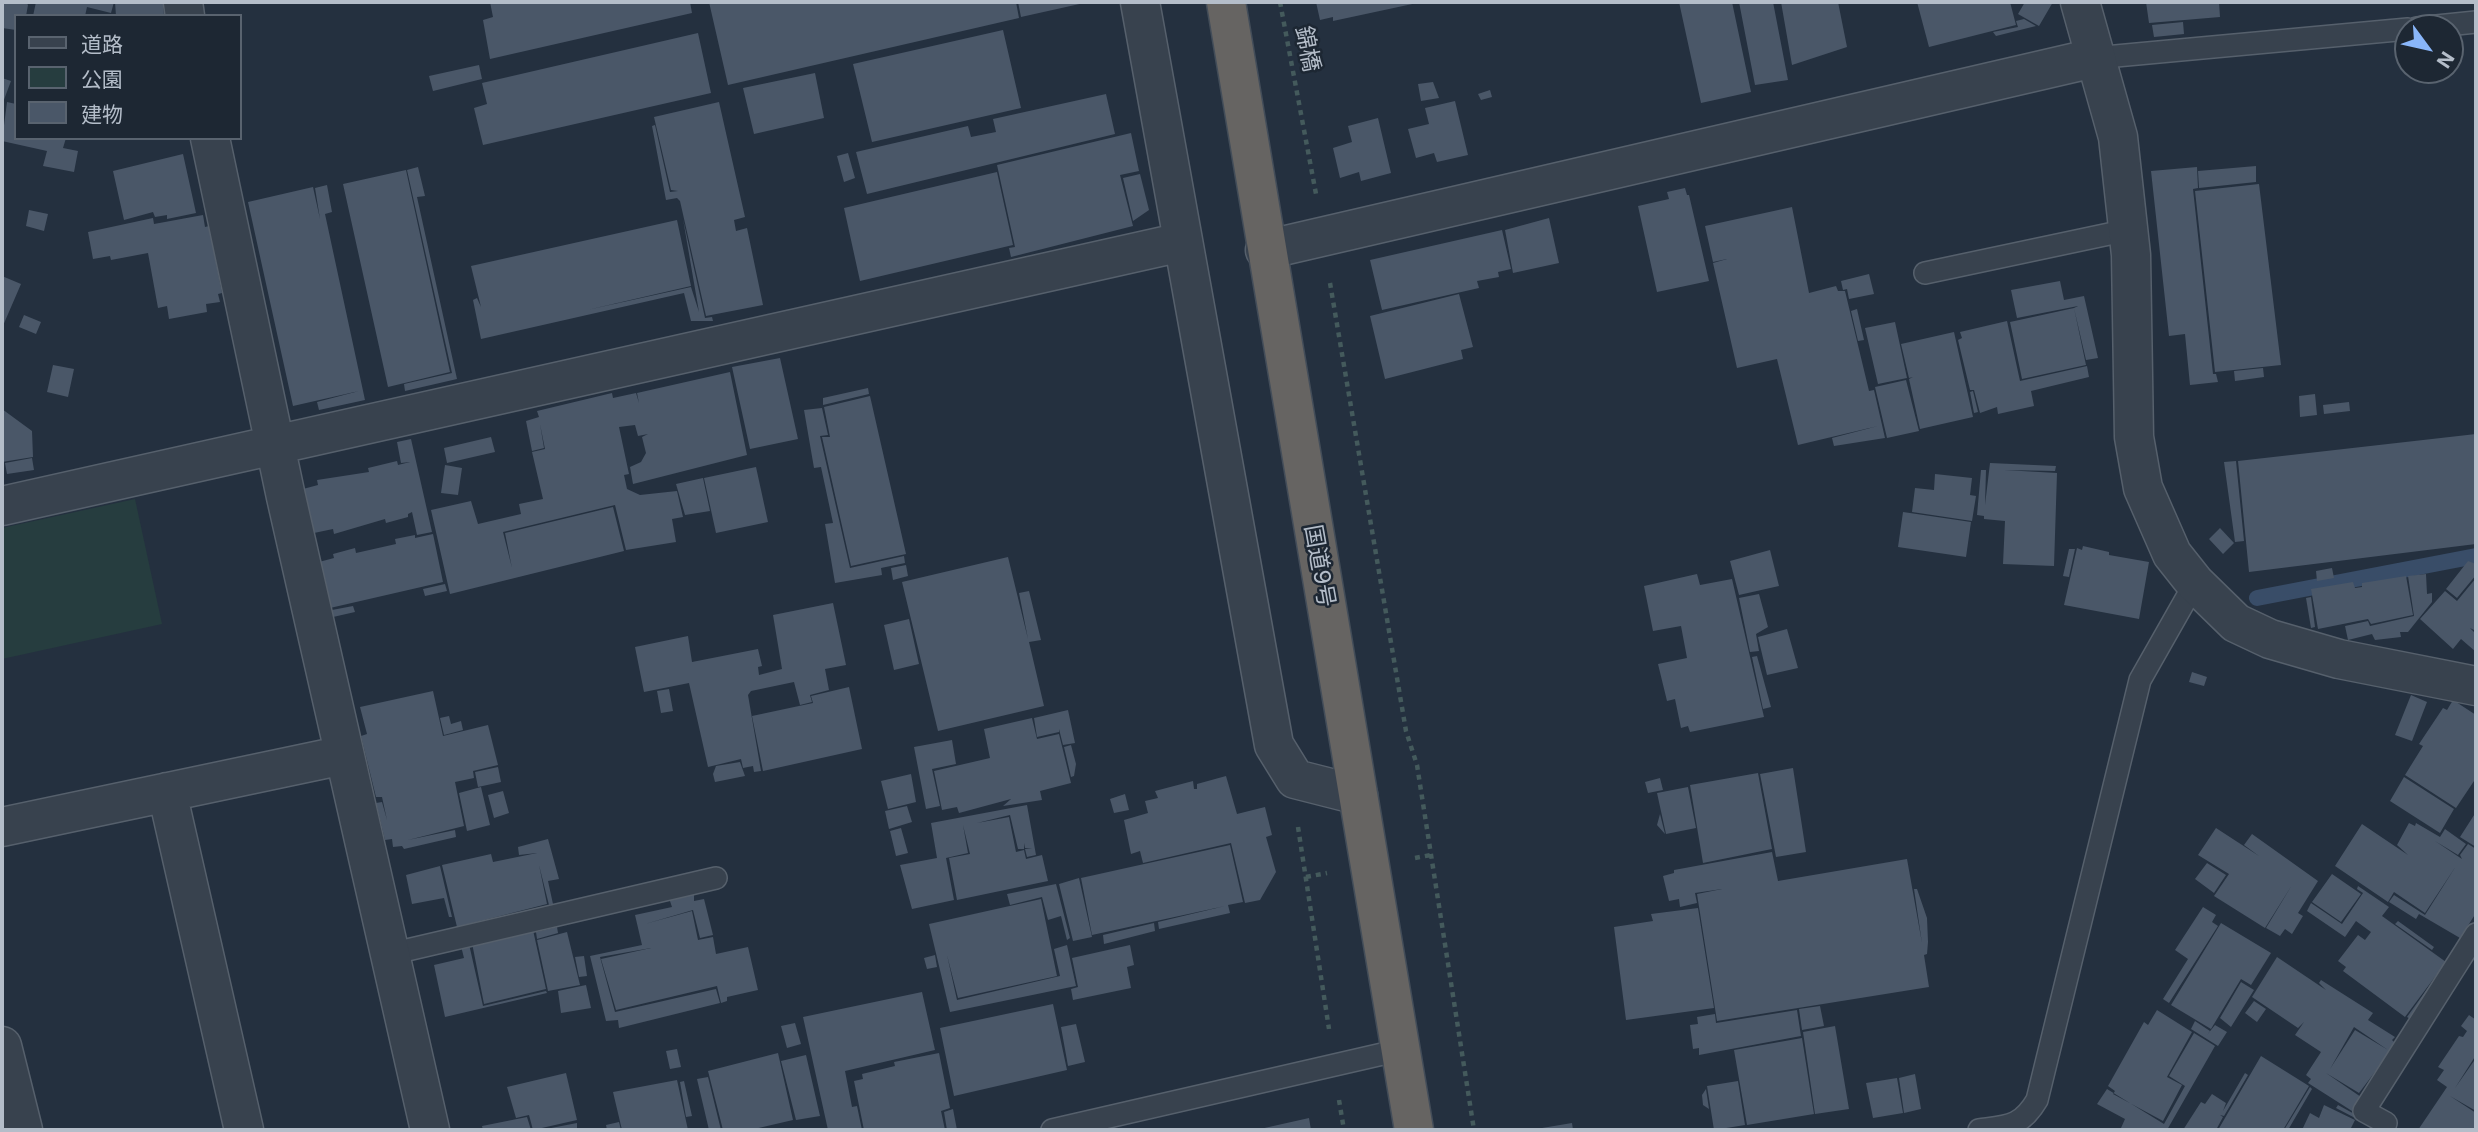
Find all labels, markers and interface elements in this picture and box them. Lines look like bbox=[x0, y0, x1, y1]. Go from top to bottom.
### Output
legend bbox=[14, 14, 242, 140]
north arrow bbox=[2394, 14, 2464, 84]
street label: 錦橋 bbox=[1289, 24, 1325, 74]
text: 道路 bbox=[81, 32, 123, 57]
text: N bbox=[2432, 47, 2459, 72]
text: 公園 bbox=[81, 67, 123, 92]
text: 建物 bbox=[81, 102, 123, 127]
street label: 国道9号 bbox=[1298, 523, 1340, 609]

